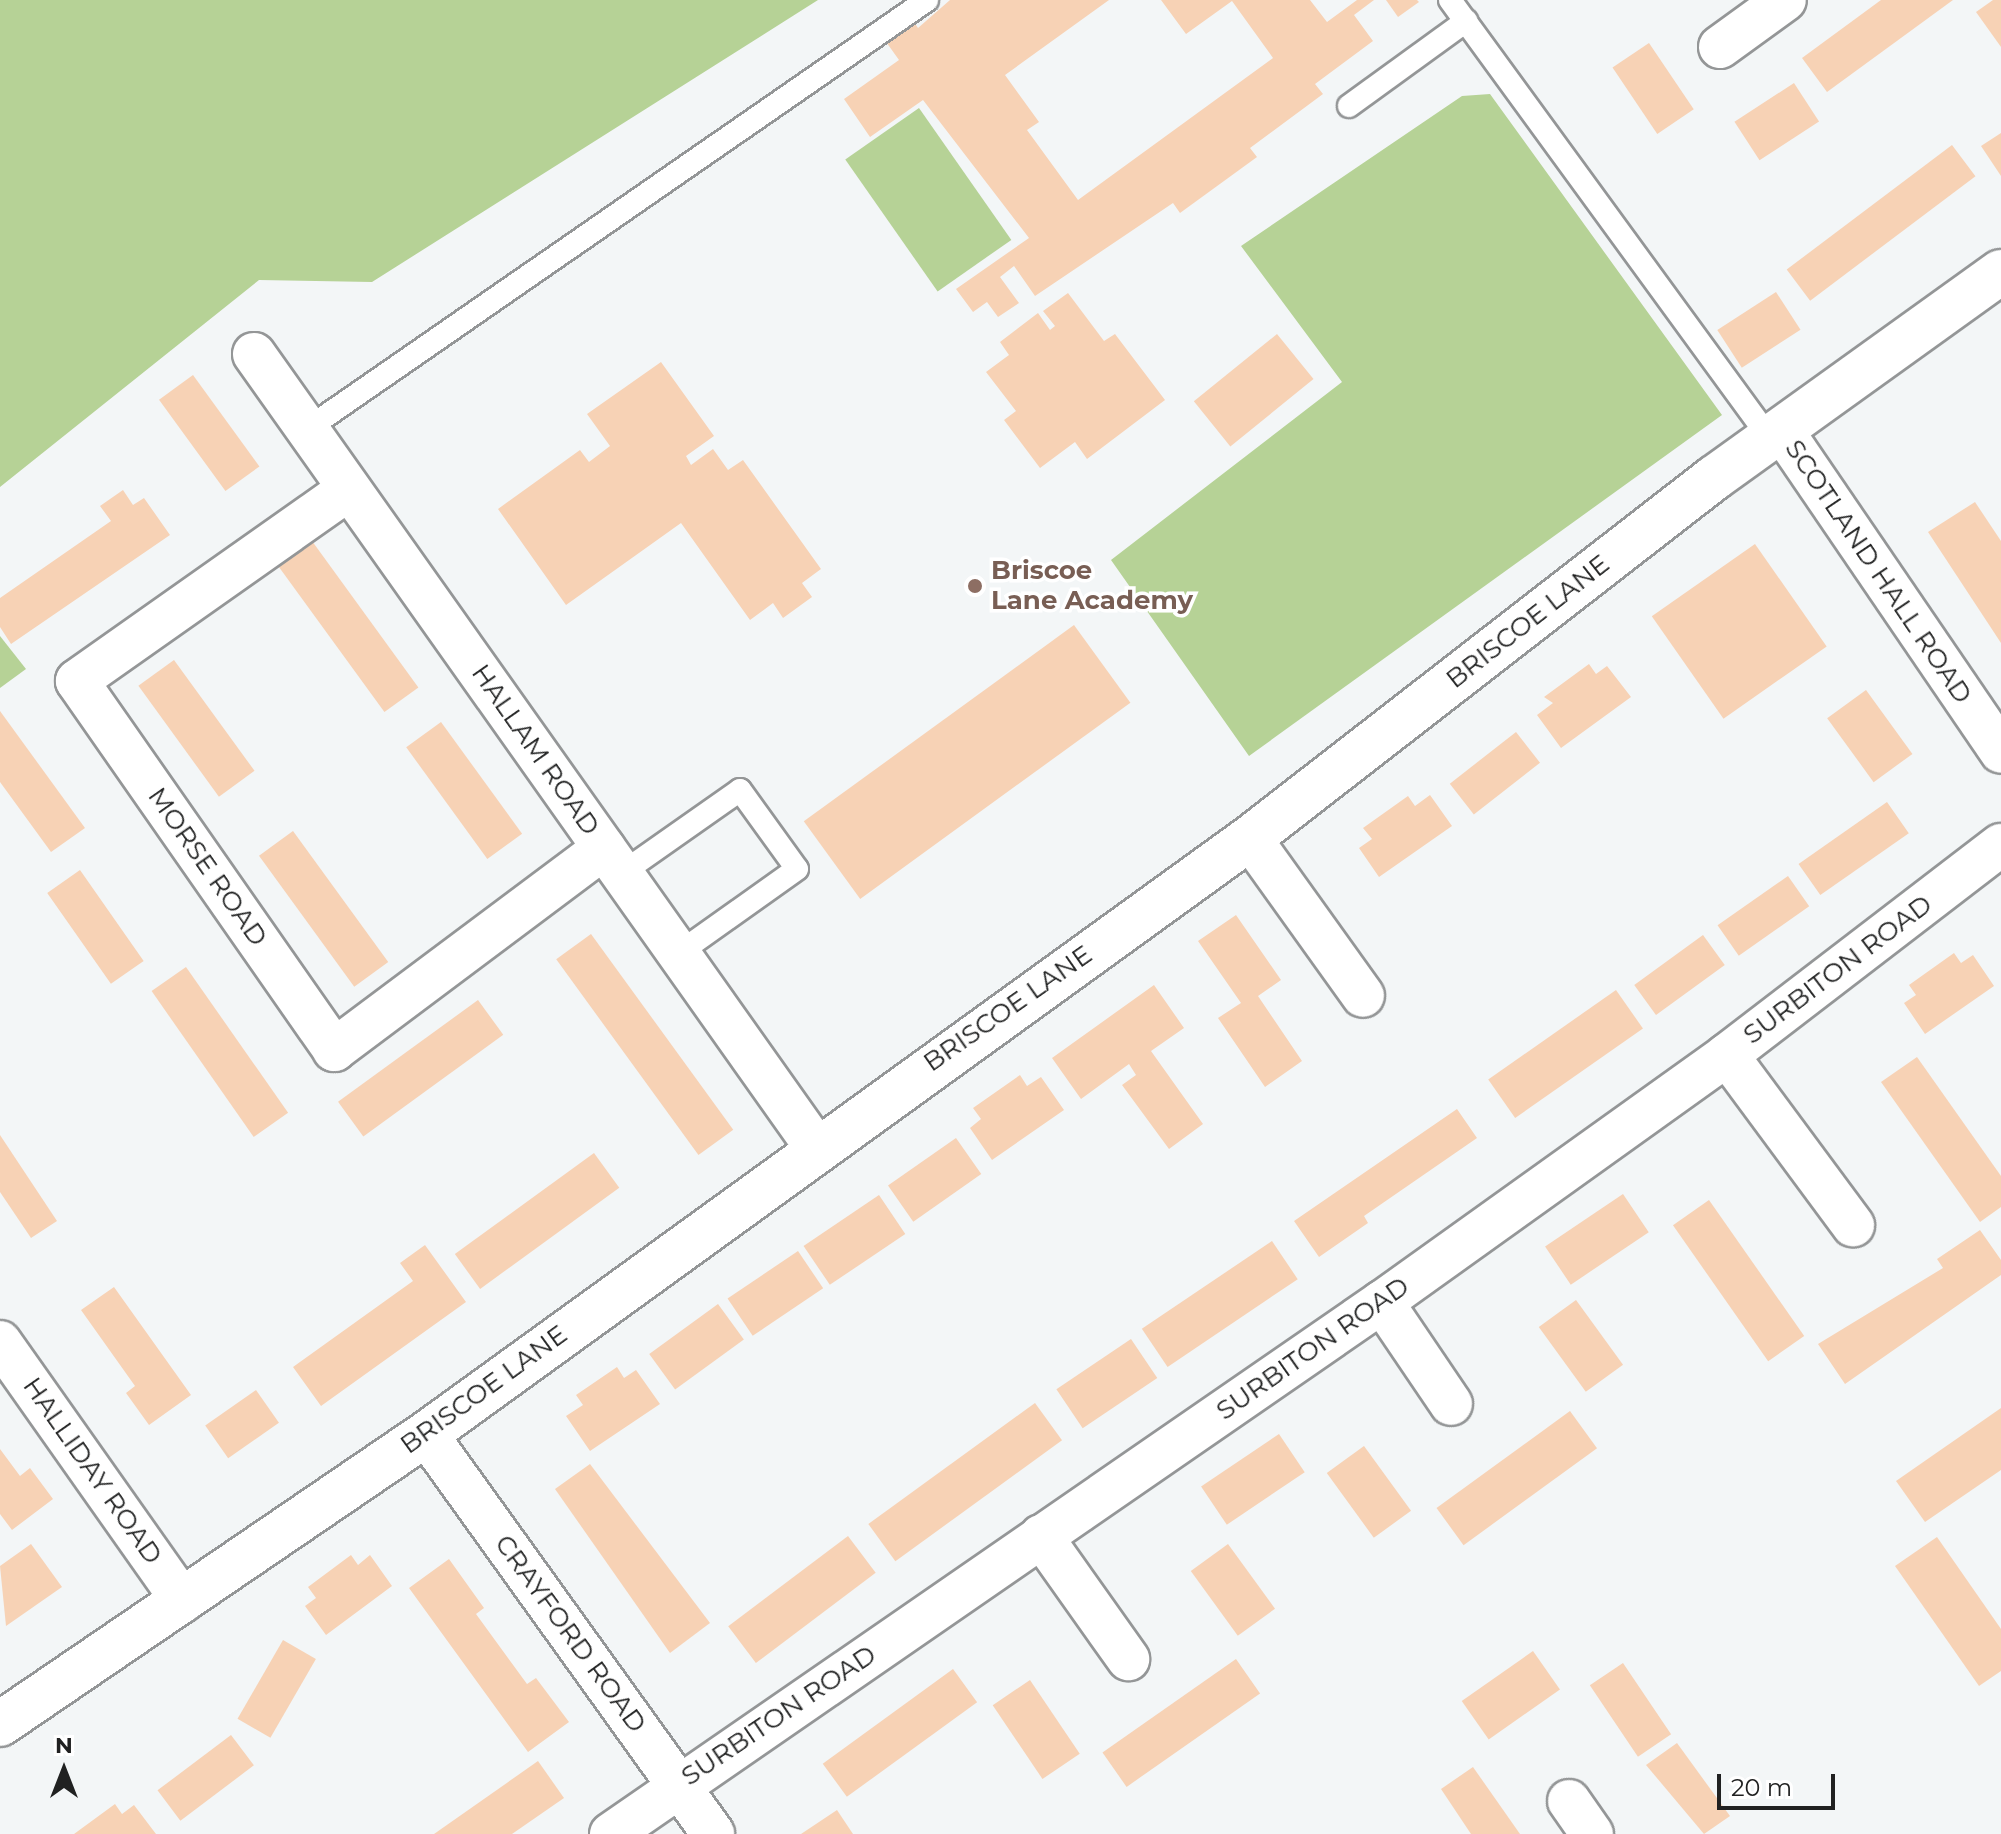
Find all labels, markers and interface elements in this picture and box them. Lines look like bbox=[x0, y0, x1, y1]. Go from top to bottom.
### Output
street label: SCOTLAND HALL ROAD bbox=[1778, 434, 1978, 710]
street label: BRISCOE LANE bbox=[1440, 549, 1616, 695]
place label: Briscoe Lane Academy bbox=[991, 555, 1193, 616]
marker: Briscoe Lane Academy bbox=[966, 577, 984, 595]
street label: HALLAM ROAD bbox=[465, 659, 605, 841]
street label: MORSE ROAD bbox=[141, 782, 273, 952]
street label: SURBITON ROAD bbox=[1738, 889, 1938, 1051]
street label: BRISCOE LANE bbox=[918, 939, 1098, 1079]
street label: SURBITON ROAD bbox=[1211, 1271, 1415, 1427]
street label: BRISCOE LANE bbox=[395, 1319, 573, 1461]
street label: HALLIDAY ROAD bbox=[16, 1372, 168, 1570]
street label: CRAYFORD ROAD bbox=[488, 1529, 652, 1739]
street label: SURBITON ROAD bbox=[676, 1639, 882, 1793]
north arrow bbox=[24, 1730, 104, 1810]
text: N bbox=[55, 1732, 73, 1759]
scale bar bbox=[1721, 1758, 1839, 1808]
text: 20 m bbox=[1731, 1773, 1792, 1802]

